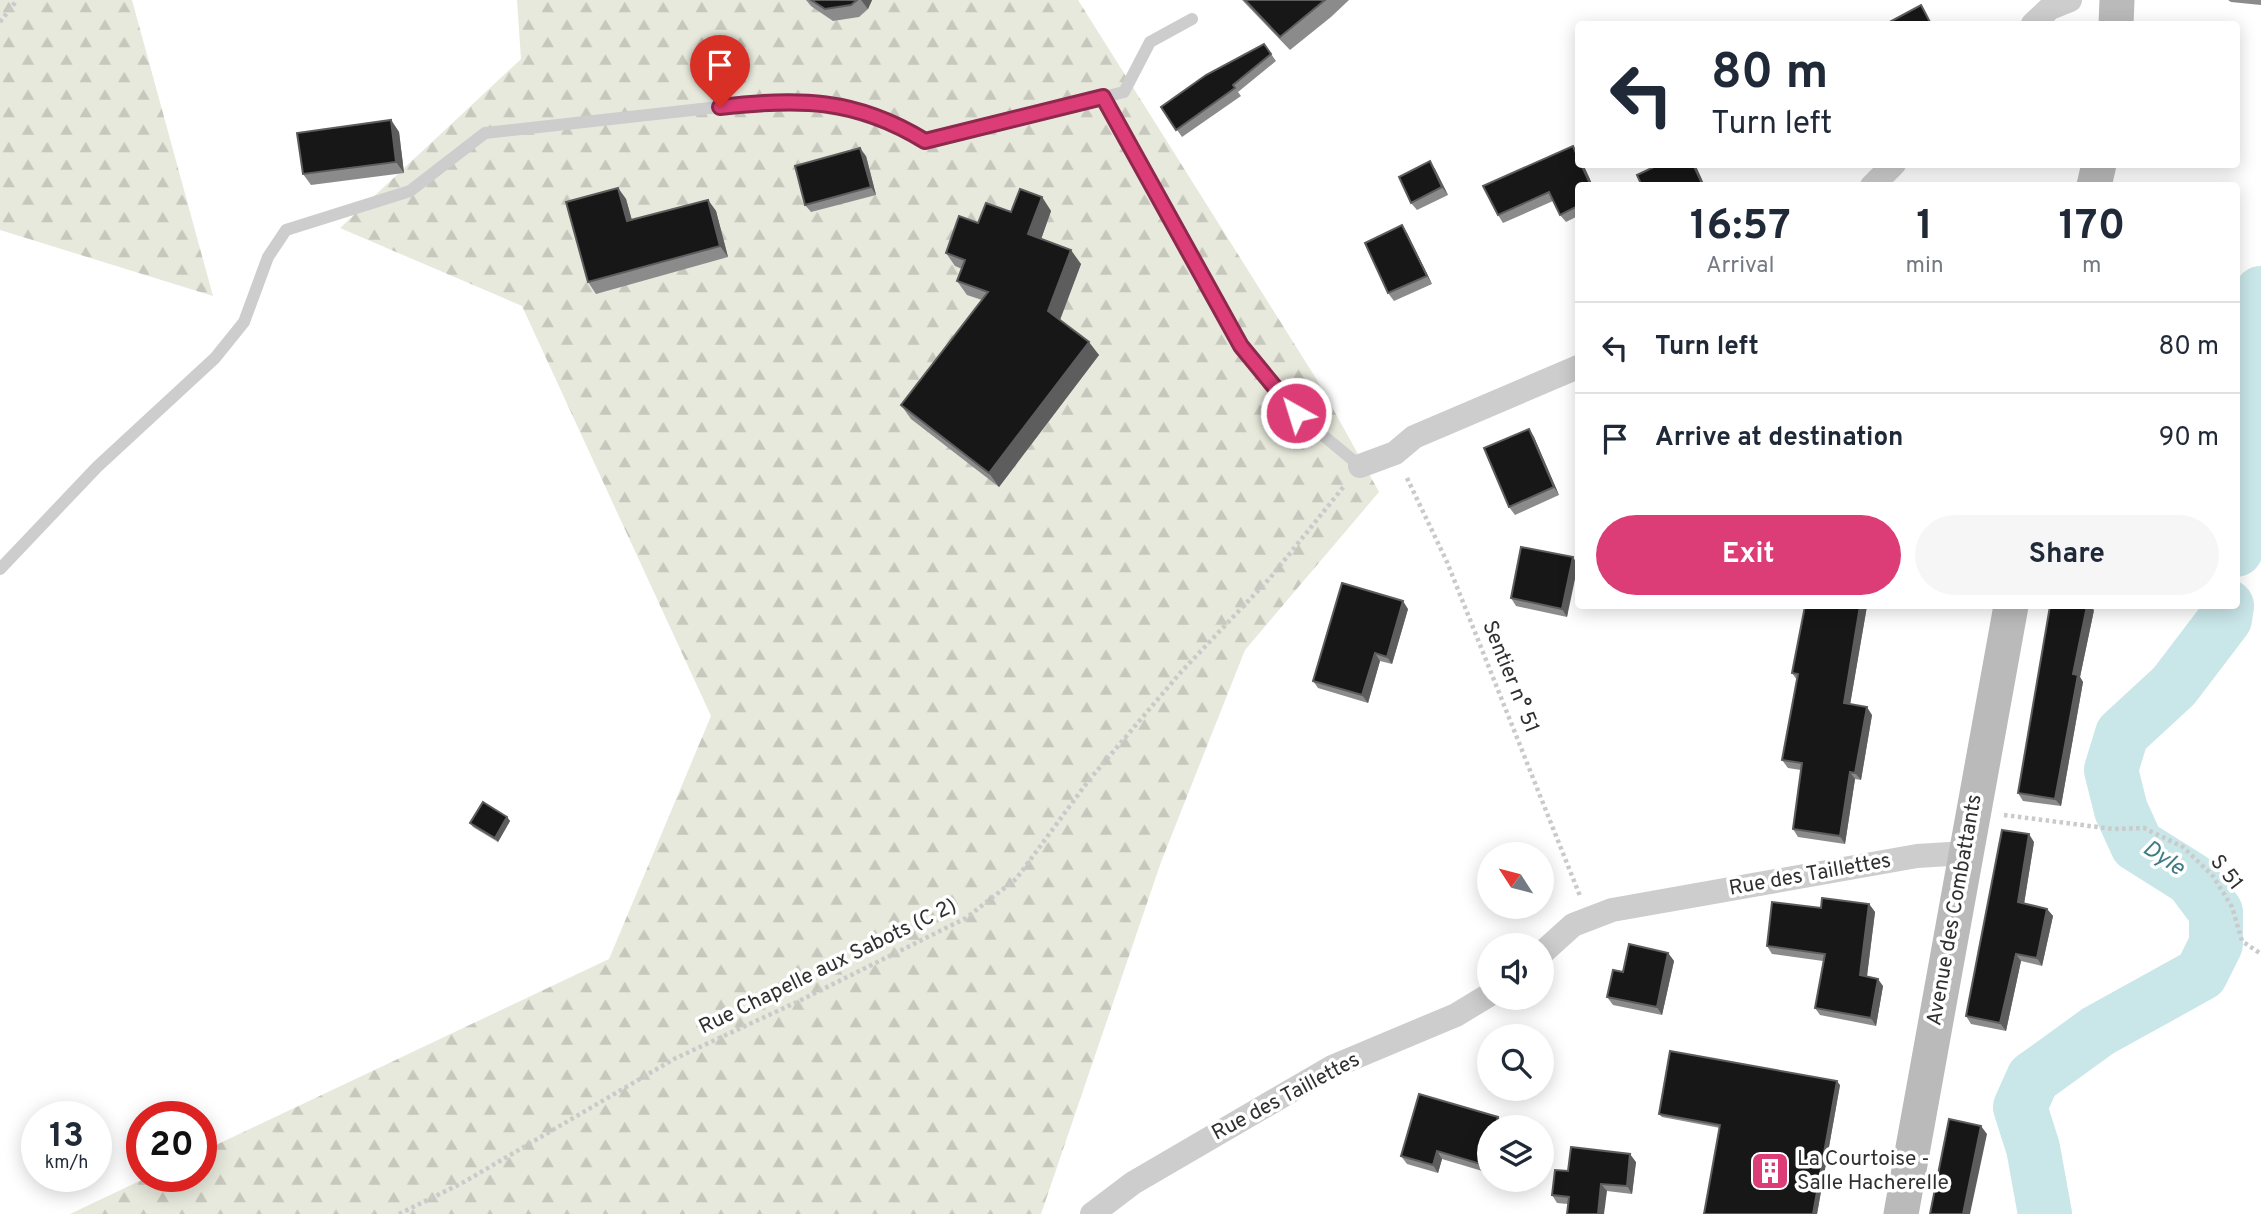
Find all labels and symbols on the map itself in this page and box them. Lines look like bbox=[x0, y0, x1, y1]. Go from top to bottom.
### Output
pin bbox=[690, 35, 750, 107]
position arrow bbox=[1259, 376, 1333, 450]
street label: Sentier n° 51 bbox=[1475, 617, 1545, 737]
street label: Avenue des Combattants bbox=[1921, 792, 1989, 1028]
water label: Dyle bbox=[2136, 835, 2190, 884]
north arrow bbox=[1477, 842, 1554, 919]
street label: Rue des Taillettes bbox=[1727, 847, 1893, 903]
street label: S 51 bbox=[2204, 850, 2248, 896]
street label: Rue Chapelle aux Sabots (C 2) bbox=[695, 893, 961, 1041]
street label: Rue des Taillettes bbox=[1207, 1047, 1365, 1147]
speed limit sign: 20 bbox=[126, 1101, 217, 1192]
place label: La Courtoise - Salle Hacherelle bbox=[1797, 1146, 1949, 1197]
building icon: La Courtoise - Salle Hacherelle bbox=[1749, 1150, 1791, 1192]

